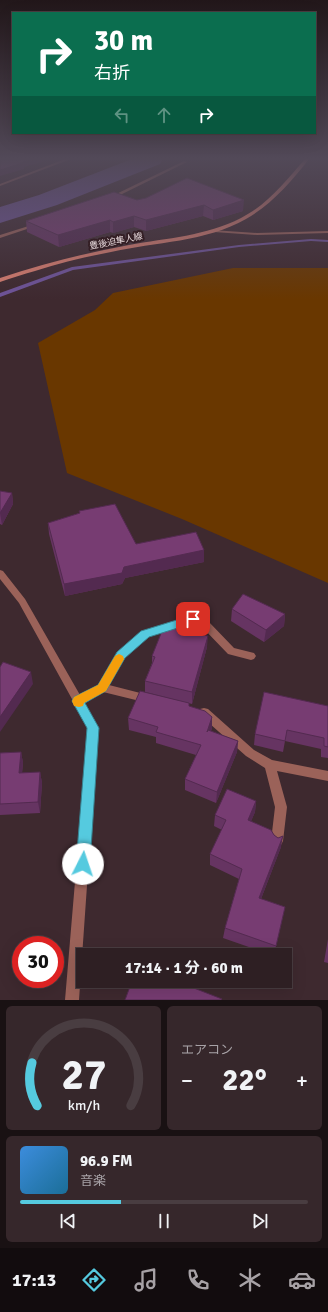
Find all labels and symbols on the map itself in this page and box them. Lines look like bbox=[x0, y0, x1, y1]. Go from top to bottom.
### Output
street label: 豊後迫隼人線 bbox=[89, 231, 145, 252]
pin bbox=[176, 602, 210, 636]
position arrow bbox=[62, 843, 104, 885]
speed limit sign: 30 bbox=[12, 936, 64, 988]

